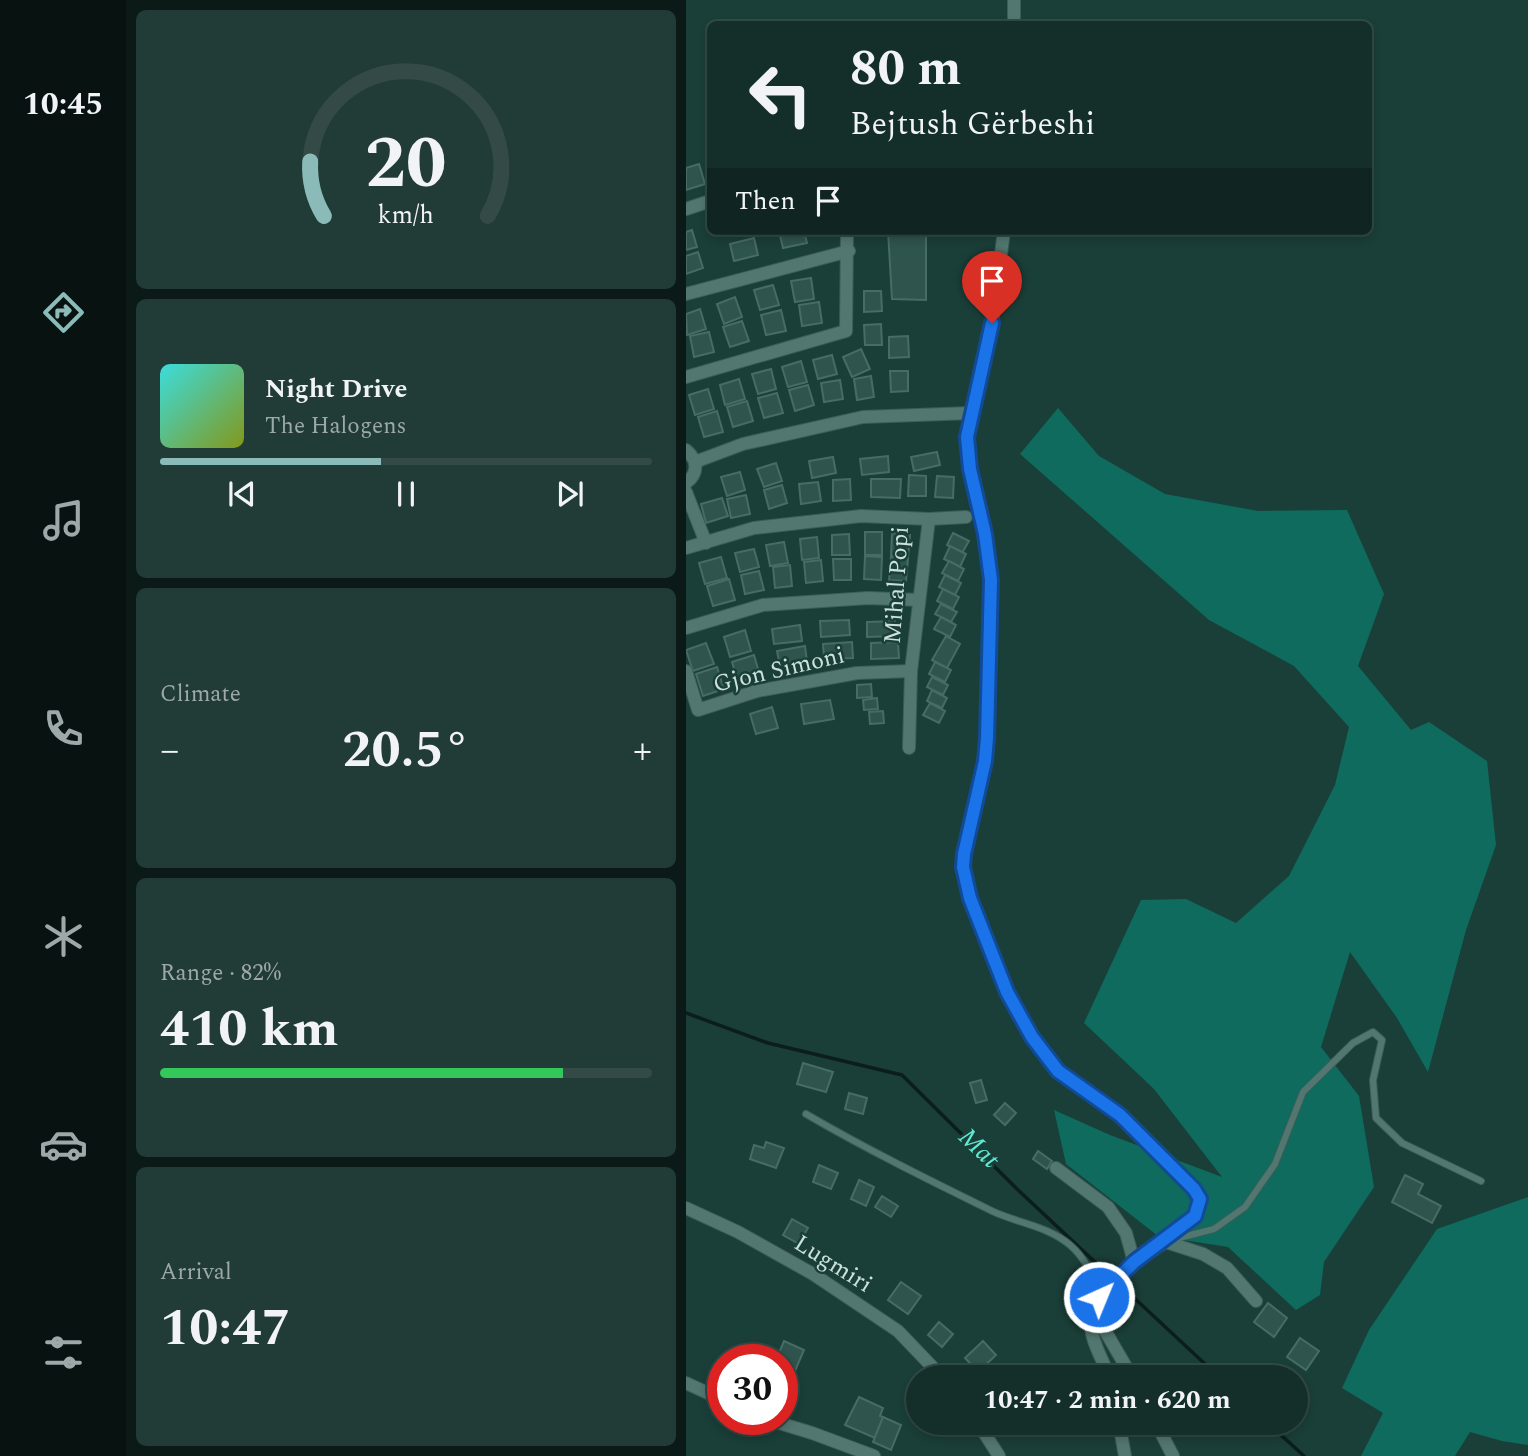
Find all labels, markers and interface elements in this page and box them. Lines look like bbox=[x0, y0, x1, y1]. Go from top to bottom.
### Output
text: 80 m bbox=[850, 32, 961, 107]
icon: left bbox=[735, 49, 826, 140]
text: 10:45 bbox=[23, 80, 103, 129]
text: Bejtush Gërbeshi bbox=[850, 100, 1095, 149]
text: 20 bbox=[365, 109, 447, 220]
text: Then bbox=[735, 181, 795, 221]
icon: arrive bbox=[809, 182, 847, 220]
text: km/h bbox=[378, 196, 434, 234]
pin bbox=[962, 251, 1022, 323]
icon: arrive bbox=[973, 262, 1011, 300]
icon: directions bbox=[39, 288, 88, 337]
text: Night Drive bbox=[265, 369, 407, 409]
text: The Halogens bbox=[265, 409, 407, 444]
icon: previous bbox=[223, 475, 261, 513]
icon: pause bbox=[387, 475, 425, 513]
icon: next bbox=[551, 475, 589, 513]
icon: music bbox=[39, 496, 88, 545]
street label: Mihal Popi bbox=[875, 525, 919, 645]
street label: Gjon Simoni bbox=[710, 637, 848, 703]
text: Climate bbox=[160, 677, 241, 712]
icon: phone bbox=[39, 704, 88, 753]
text: 20.5° bbox=[342, 711, 470, 790]
text: − bbox=[160, 722, 179, 780]
text: + bbox=[633, 722, 652, 780]
icon: climate bbox=[39, 912, 88, 961]
text: Range · 82% bbox=[160, 956, 281, 991]
text: 410 km bbox=[160, 990, 339, 1069]
water label: Mat bbox=[949, 1118, 1010, 1179]
icon: car bbox=[39, 1120, 88, 1169]
street label: Lugmiri bbox=[787, 1226, 879, 1302]
text: Arrival bbox=[160, 1255, 232, 1290]
position arrow bbox=[1062, 1260, 1136, 1334]
text: 10:47 bbox=[160, 1289, 291, 1368]
icon: filters bbox=[39, 1328, 88, 1377]
speed limit sign: 30 bbox=[707, 1344, 798, 1435]
text: 10:47 · 2 min · 620 m bbox=[983, 1380, 1231, 1420]

